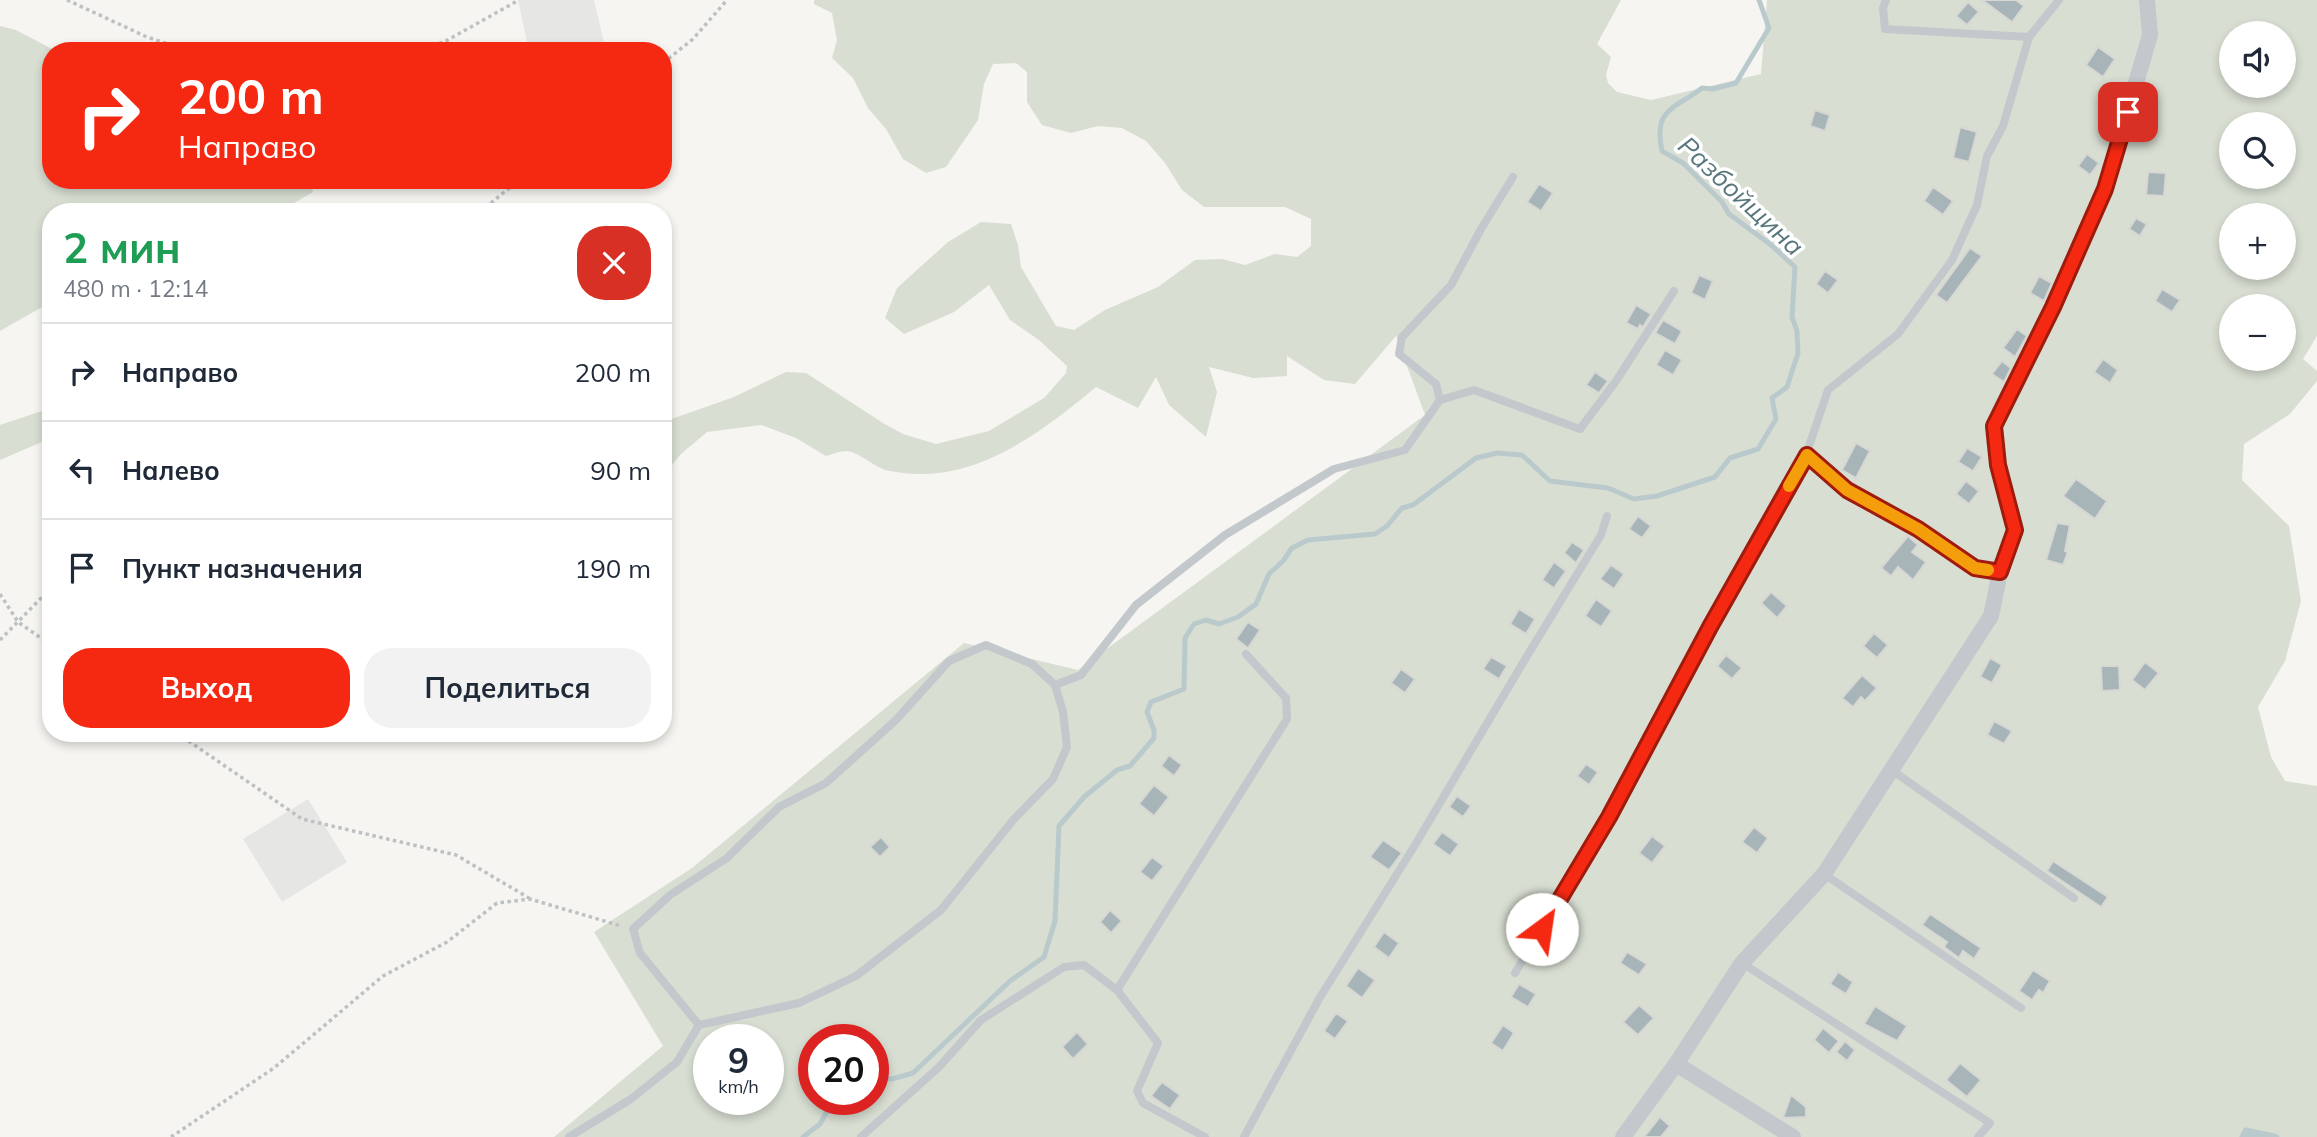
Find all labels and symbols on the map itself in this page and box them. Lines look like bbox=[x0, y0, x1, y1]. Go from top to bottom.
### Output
pin bbox=[2098, 82, 2158, 142]
water label: Разбойщина bbox=[1672, 129, 1811, 262]
position arrow bbox=[1505, 892, 1579, 966]
speed limit sign: 20 bbox=[798, 1024, 889, 1115]

